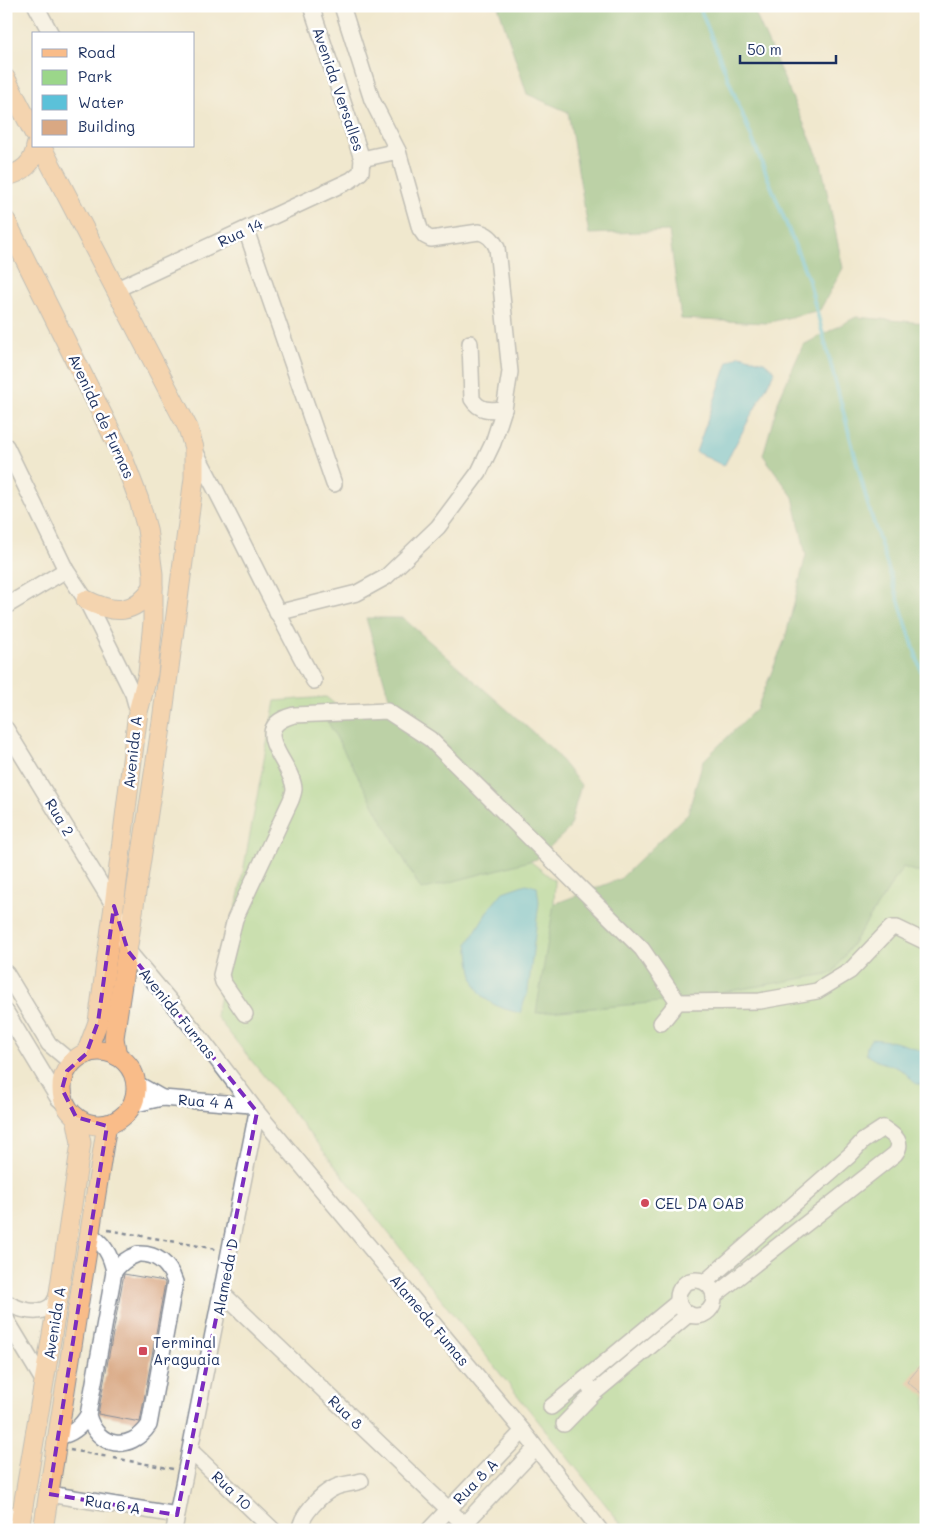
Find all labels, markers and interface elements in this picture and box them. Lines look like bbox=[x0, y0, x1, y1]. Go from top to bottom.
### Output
street label: Avenida Versalles bbox=[308, 24, 370, 154]
legend bbox=[32, 32, 195, 148]
scale bar bbox=[740, 32, 836, 64]
text: 50 m bbox=[747, 39, 782, 59]
text: Road bbox=[78, 42, 115, 62]
text: Park bbox=[78, 66, 112, 86]
text: Water bbox=[78, 92, 124, 112]
text: Building bbox=[78, 116, 135, 136]
street label: Rua 14 bbox=[214, 213, 266, 251]
street label: Avenida de Furnas bbox=[64, 350, 140, 482]
street label: Avenida A bbox=[118, 715, 146, 789]
street label: Rua 2 bbox=[41, 795, 79, 839]
street label: Avenida Furnas bbox=[135, 963, 221, 1063]
street label: Rua 4 A bbox=[177, 1089, 235, 1113]
place label: CEL DA OAB bbox=[655, 1193, 744, 1213]
marker: CEL DA OAB bbox=[639, 1197, 651, 1209]
street label: Alameda D bbox=[208, 1236, 242, 1318]
street label: Alameda Fumas bbox=[386, 1270, 474, 1370]
street label: Avenida A bbox=[38, 1285, 70, 1361]
place label: Terminal Araguaia bbox=[153, 1332, 220, 1369]
marker: Terminal Araguaia bbox=[137, 1345, 149, 1357]
street label: Rua 8 bbox=[324, 1391, 368, 1433]
street label: Rua 8 A bbox=[448, 1454, 502, 1508]
street label: Rua 10 bbox=[208, 1466, 256, 1514]
street label: Rua 6 A bbox=[84, 1490, 142, 1518]

